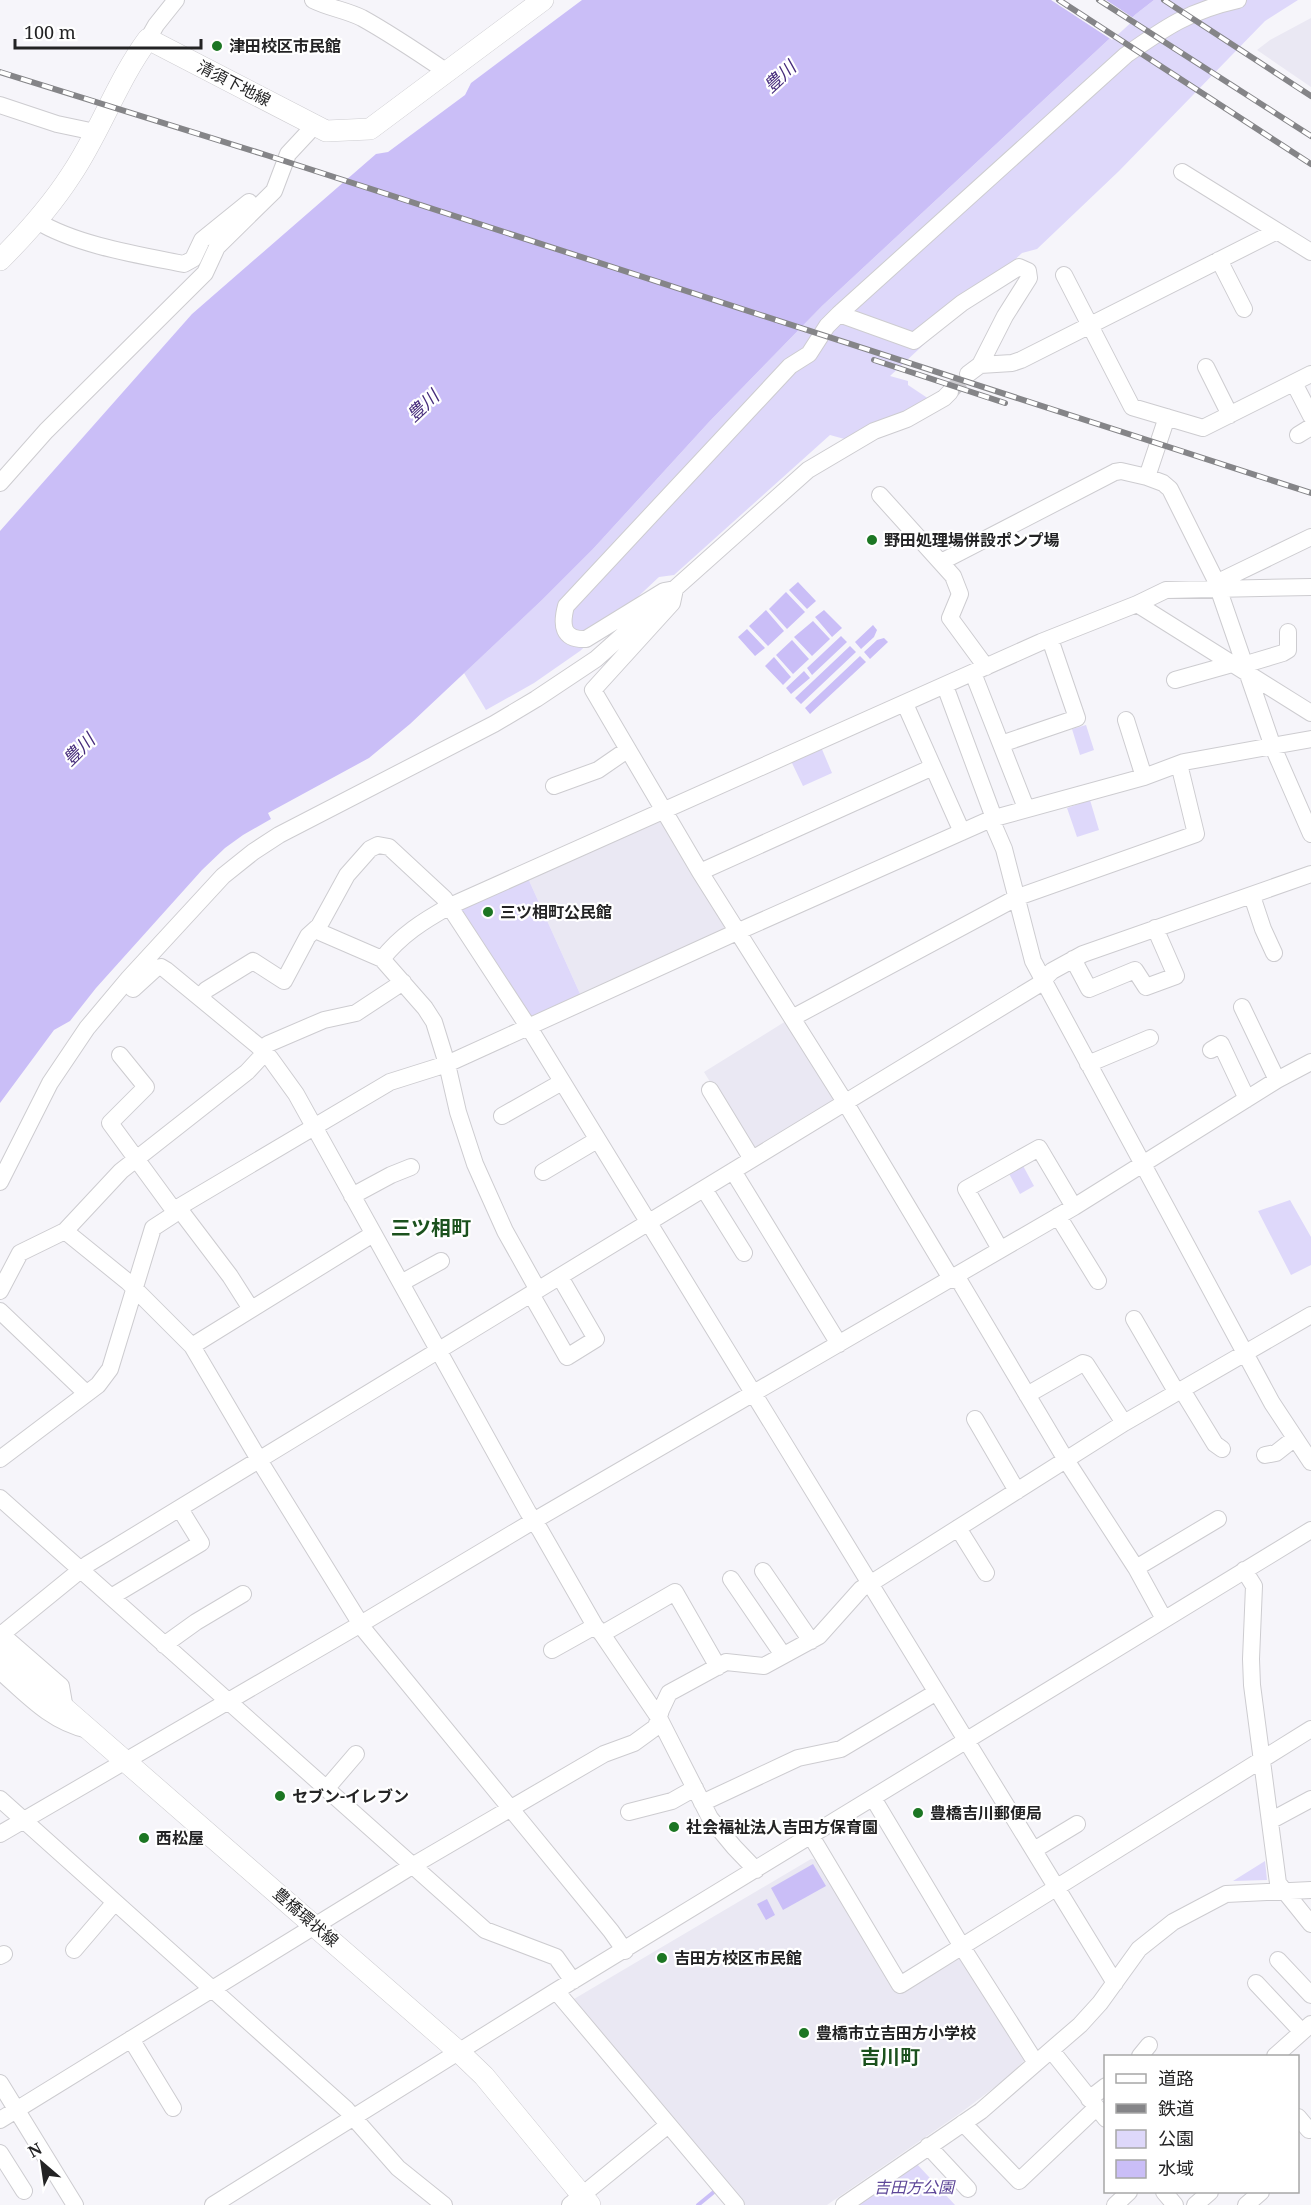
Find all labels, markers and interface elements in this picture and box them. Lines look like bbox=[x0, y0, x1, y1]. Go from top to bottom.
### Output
scale bar bbox=[15, 12, 201, 50]
text: 100 m bbox=[24, 20, 76, 44]
place label: 津田校区市民館 bbox=[229, 35, 341, 57]
marker: 津田校区市民館 bbox=[210, 39, 224, 53]
water label: 豊川 bbox=[758, 54, 802, 97]
street label: 清須下地線 bbox=[193, 55, 275, 111]
water label: 豊川 bbox=[401, 383, 445, 426]
place label: 野田処理場併設ポンプ場 bbox=[884, 529, 1060, 551]
marker: 野田処理場併設ポンプ場 bbox=[865, 533, 879, 547]
water label: 豊川 bbox=[57, 727, 101, 771]
place label: 三ツ相町公民館 bbox=[500, 901, 612, 923]
marker: 三ツ相町公民館 bbox=[481, 905, 495, 919]
district label: 三ツ相町 bbox=[391, 1214, 471, 1241]
place label: セブン-イレブン bbox=[292, 1785, 409, 1807]
marker: セブン-イレブン bbox=[273, 1789, 287, 1803]
place label: 豊橋吉川郵便局 bbox=[930, 1802, 1042, 1824]
marker: 豊橋吉川郵便局 bbox=[911, 1806, 925, 1820]
place label: 社会福祉法人吉田方保育園 bbox=[686, 1816, 878, 1838]
marker: 社会福祉法人吉田方保育園 bbox=[667, 1820, 681, 1834]
place label: 西松屋 bbox=[156, 1827, 204, 1849]
marker: 西松屋 bbox=[137, 1831, 151, 1845]
street label: 豊橋環状線 bbox=[269, 1882, 343, 1952]
place label: 吉田方校区市民館 bbox=[674, 1947, 802, 1969]
marker: 吉田方校区市民館 bbox=[655, 1951, 669, 1965]
place label: 豊橋市立吉田方小学校 bbox=[816, 2022, 976, 2044]
marker: 豊橋市立吉田方小学校 bbox=[797, 2026, 811, 2040]
district label: 吉川町 bbox=[860, 2043, 920, 2070]
legend bbox=[1104, 2055, 1299, 2193]
text: 道路 bbox=[1158, 2066, 1194, 2090]
text: 鉄道 bbox=[1158, 2096, 1194, 2120]
text: 公園 bbox=[1158, 2126, 1194, 2150]
north arrow bbox=[12, 2133, 72, 2193]
text: N bbox=[24, 2137, 46, 2163]
text: 水域 bbox=[1158, 2156, 1194, 2180]
park label: 吉田方公園 bbox=[874, 2176, 956, 2198]

